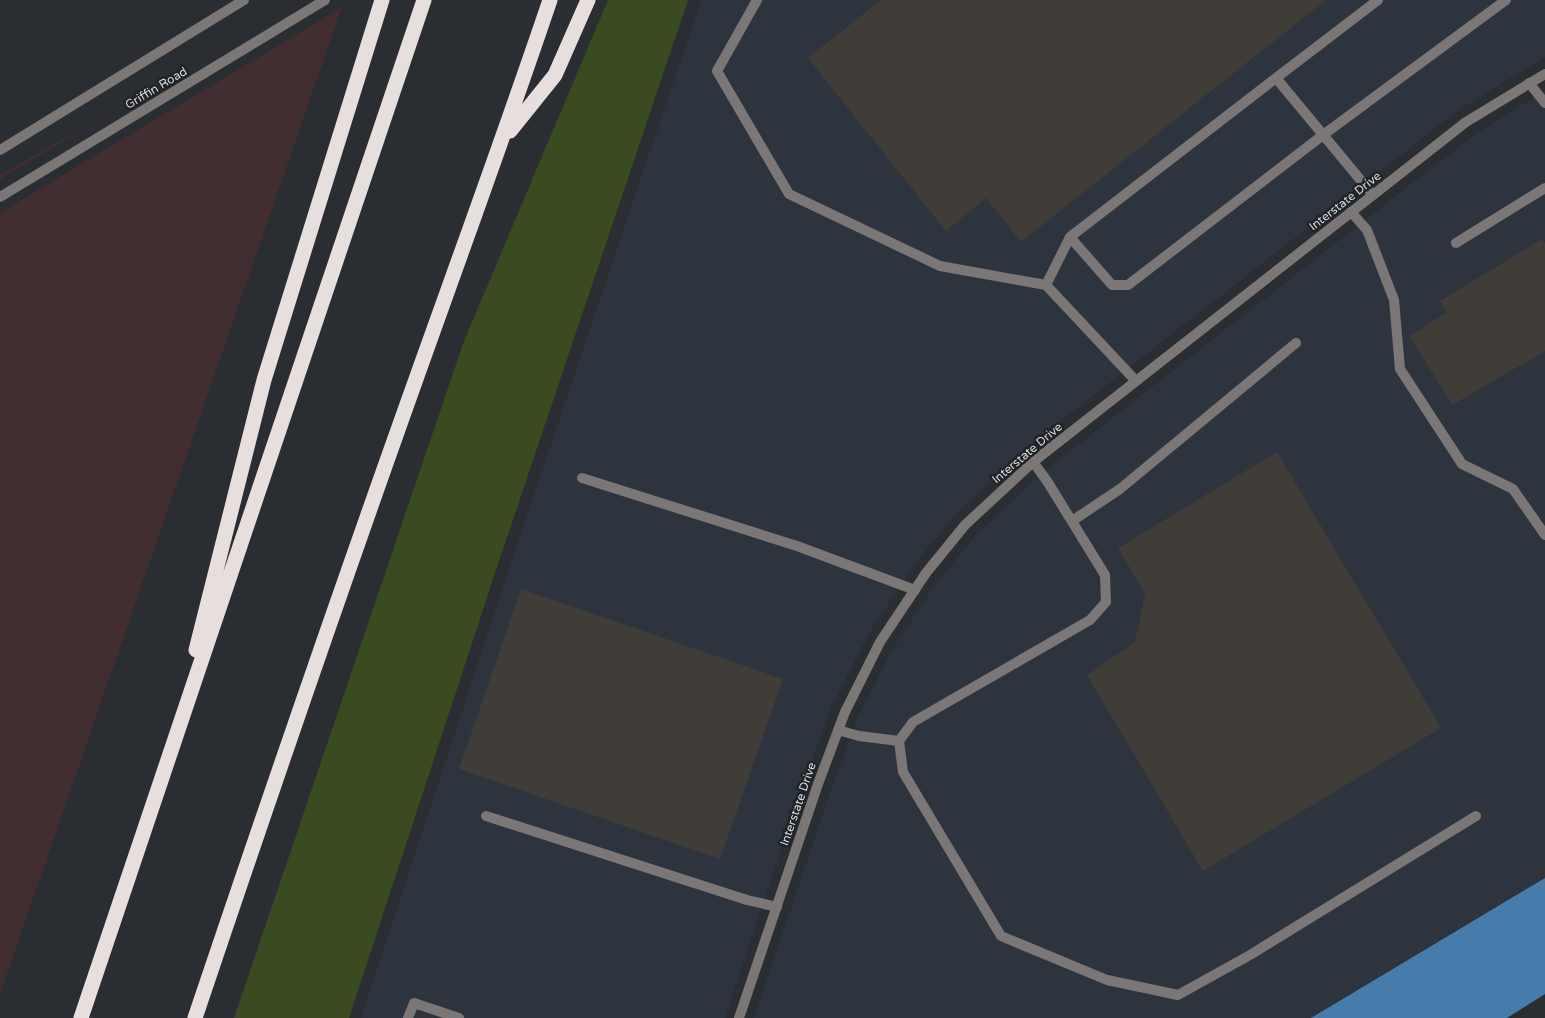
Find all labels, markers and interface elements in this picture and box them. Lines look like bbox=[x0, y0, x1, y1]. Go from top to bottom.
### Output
street label: Griffin Road bbox=[123, 64, 189, 112]
street label: Interstate Drive bbox=[1306, 169, 1384, 233]
street label: Interstate Drive bbox=[989, 419, 1065, 486]
street label: Interstate Drive bbox=[777, 760, 819, 848]

